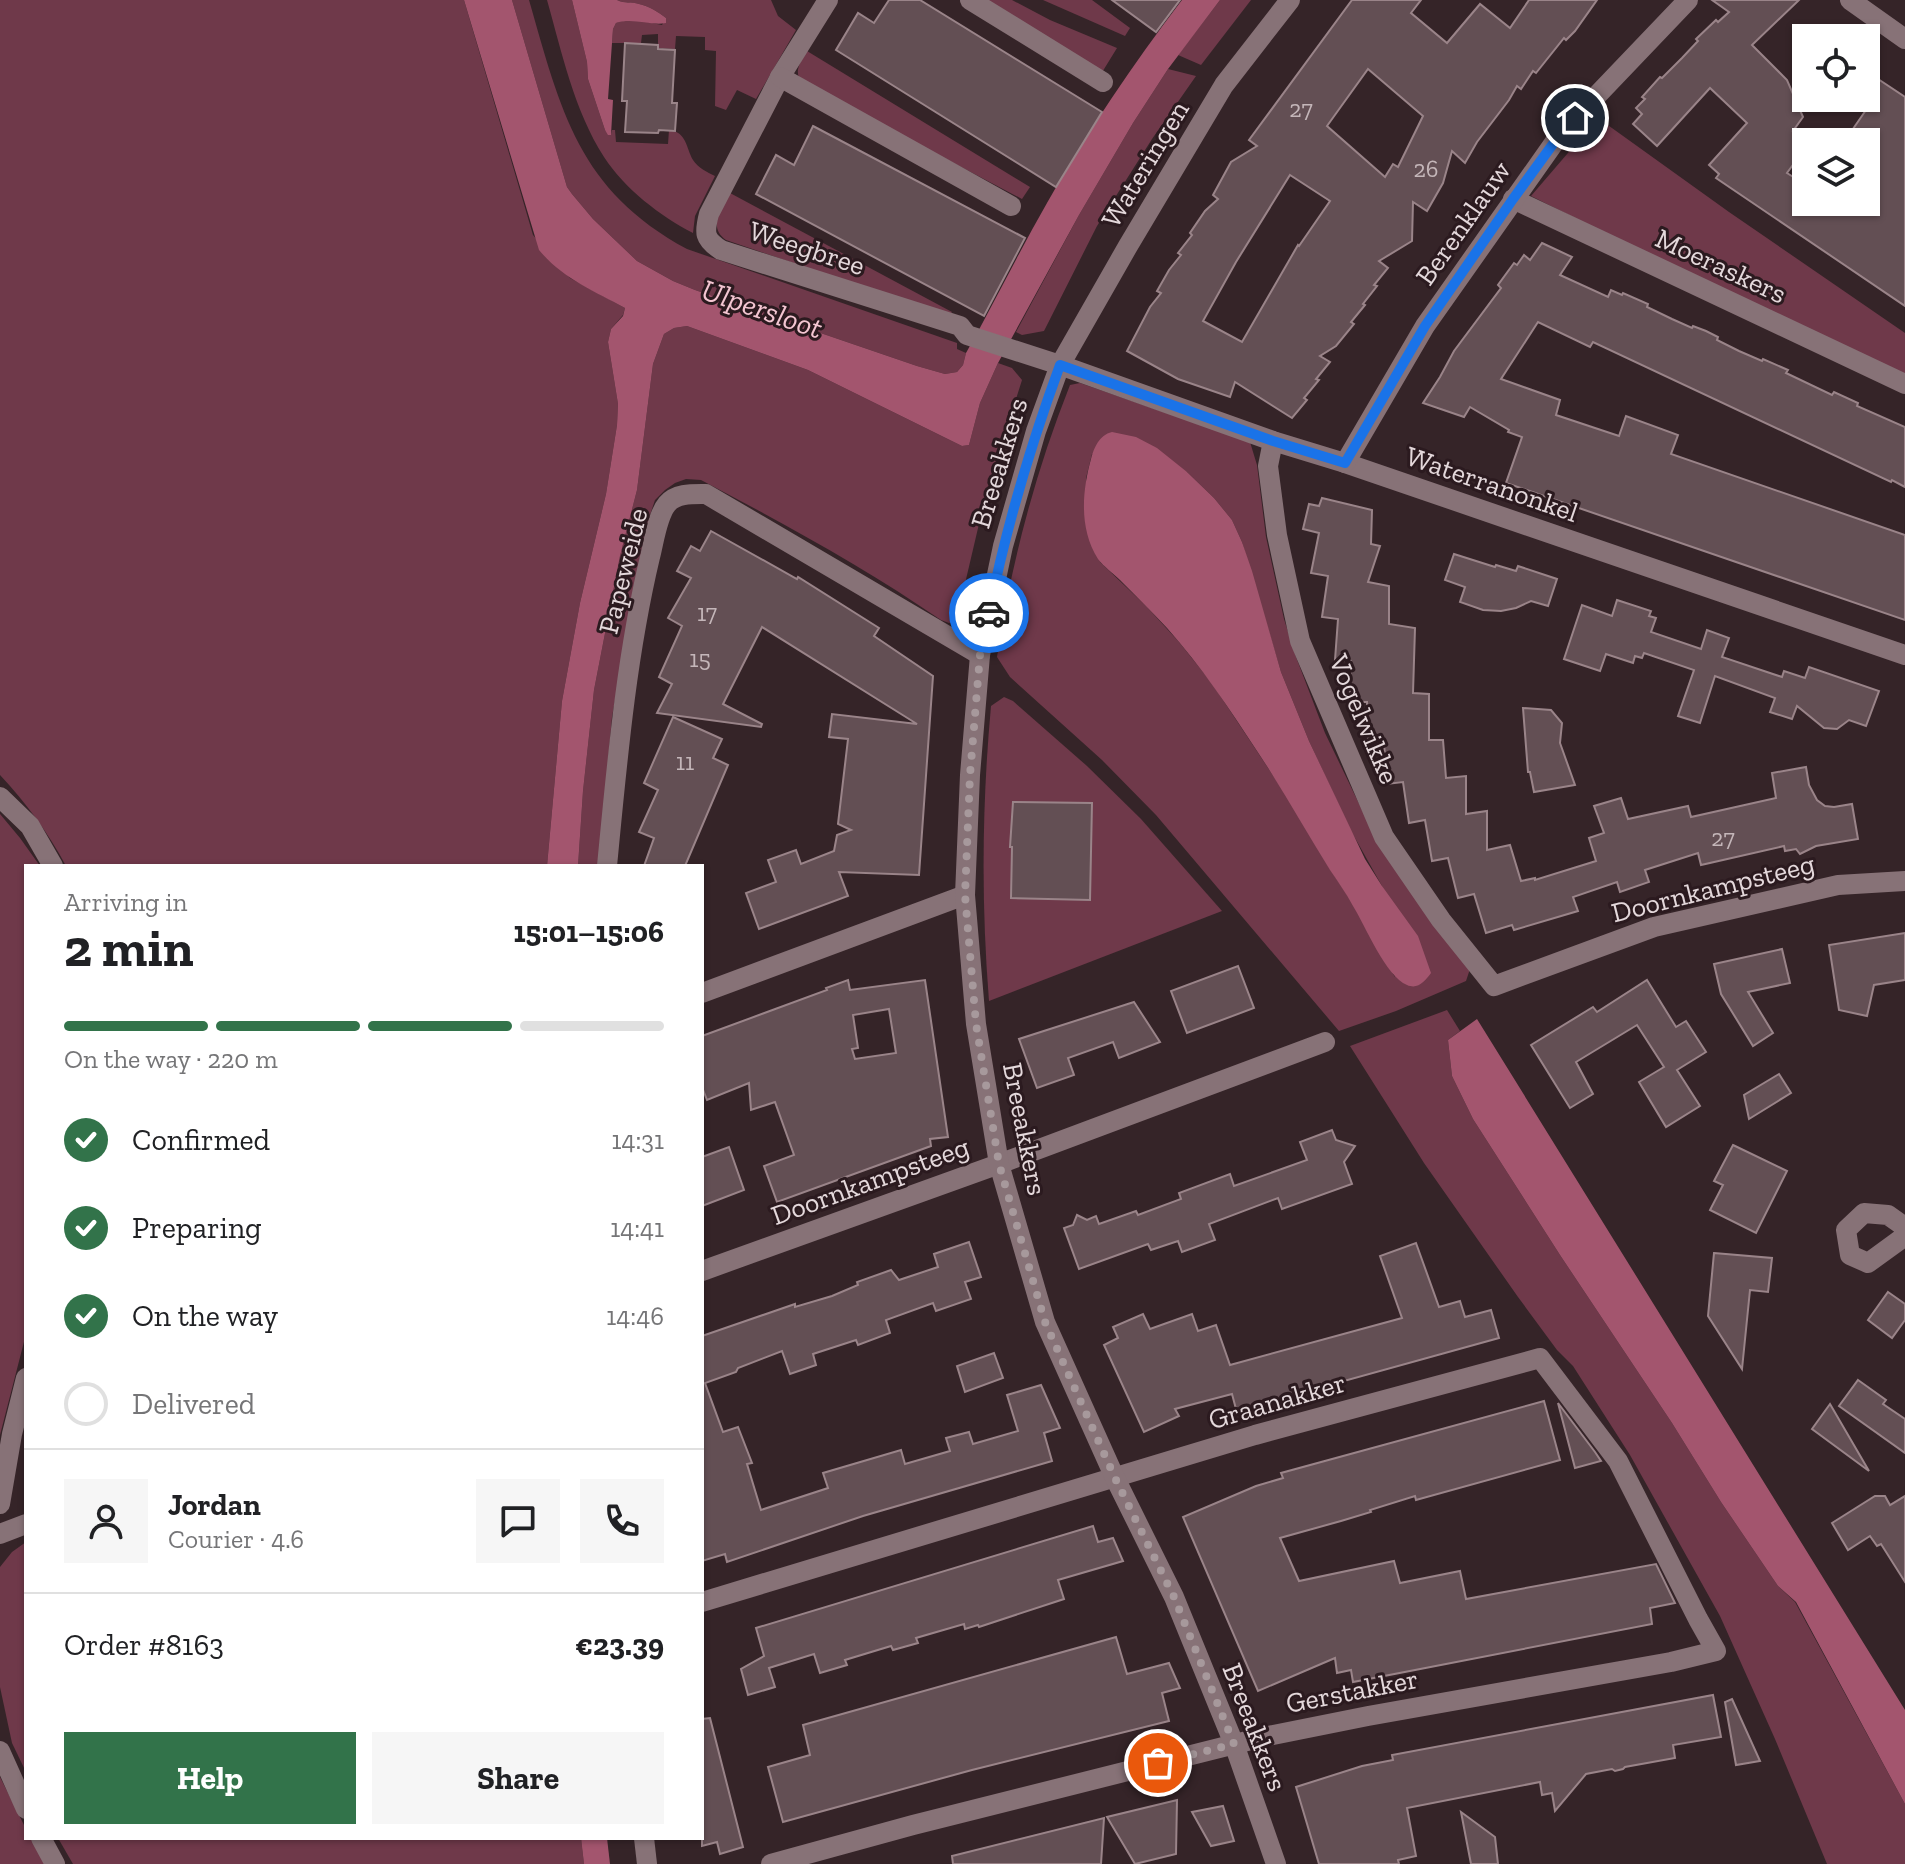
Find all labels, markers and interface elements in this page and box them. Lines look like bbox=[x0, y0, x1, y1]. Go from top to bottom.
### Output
map controls bbox=[1792, 24, 1880, 216]
button: locate bbox=[1792, 24, 1880, 112]
pin bbox=[1541, 84, 1609, 152]
house number: 27 bbox=[1289, 94, 1313, 123]
street label: Wateringen bbox=[1094, 95, 1196, 233]
icon: home bbox=[1553, 96, 1597, 140]
button: layers bbox=[1792, 128, 1880, 216]
street label: Berenklauw bbox=[1408, 154, 1518, 291]
house number: 26 bbox=[1413, 154, 1439, 183]
street label: Weegbree bbox=[745, 214, 869, 282]
street label: Moeraskers bbox=[1650, 221, 1792, 311]
water label: Ulpersloot bbox=[697, 271, 827, 347]
street label: Breeakkers bbox=[964, 394, 1034, 532]
street label: Waterranonkel bbox=[1401, 439, 1583, 529]
street label: Papeweide bbox=[591, 505, 655, 637]
courier bbox=[949, 573, 1029, 653]
icon: car bbox=[967, 591, 1011, 635]
house number: 17 bbox=[697, 598, 717, 627]
house number: 15 bbox=[689, 644, 711, 673]
street label: Vogelwikke bbox=[1322, 648, 1406, 789]
house number: 11 bbox=[676, 747, 694, 776]
house number: 27 bbox=[1711, 823, 1735, 852]
street label: Doornkampsteeg bbox=[1608, 847, 1818, 929]
text: Arriving in bbox=[64, 886, 187, 918]
text: 15:01–15:06 bbox=[513, 914, 664, 950]
text: 2 min bbox=[64, 917, 194, 979]
text: On the way · 220 m bbox=[64, 1043, 278, 1075]
street label: Breeakkers bbox=[996, 1060, 1054, 1198]
icon: check bbox=[64, 1118, 108, 1162]
text: Confirmed bbox=[132, 1122, 270, 1158]
text: 14:31 bbox=[611, 1124, 664, 1156]
street label: Doornkampsteeg bbox=[767, 1130, 973, 1232]
icon: check bbox=[64, 1206, 108, 1250]
text: Preparing bbox=[132, 1210, 262, 1246]
text: 14:41 bbox=[610, 1212, 664, 1244]
icon: check bbox=[64, 1294, 108, 1338]
text: On the way bbox=[132, 1298, 278, 1334]
text: 14:46 bbox=[606, 1300, 664, 1332]
street label: Graanakker bbox=[1205, 1366, 1349, 1436]
text: Delivered bbox=[132, 1386, 255, 1422]
button: person bbox=[64, 1479, 148, 1563]
button: chat bbox=[476, 1479, 560, 1563]
button: phone bbox=[580, 1479, 664, 1563]
text: Jordan bbox=[168, 1487, 261, 1523]
text: Courier · 4.6 bbox=[168, 1523, 304, 1555]
text: Order #8163 bbox=[64, 1627, 224, 1663]
text: €23.39 bbox=[575, 1627, 664, 1663]
street label: Breeakkers bbox=[1216, 1658, 1294, 1796]
street label: Gerstakker bbox=[1283, 1662, 1421, 1720]
pin bbox=[1124, 1729, 1192, 1797]
button: Help bbox=[64, 1732, 356, 1824]
button: Share bbox=[372, 1732, 664, 1824]
icon: bag bbox=[1136, 1741, 1180, 1785]

